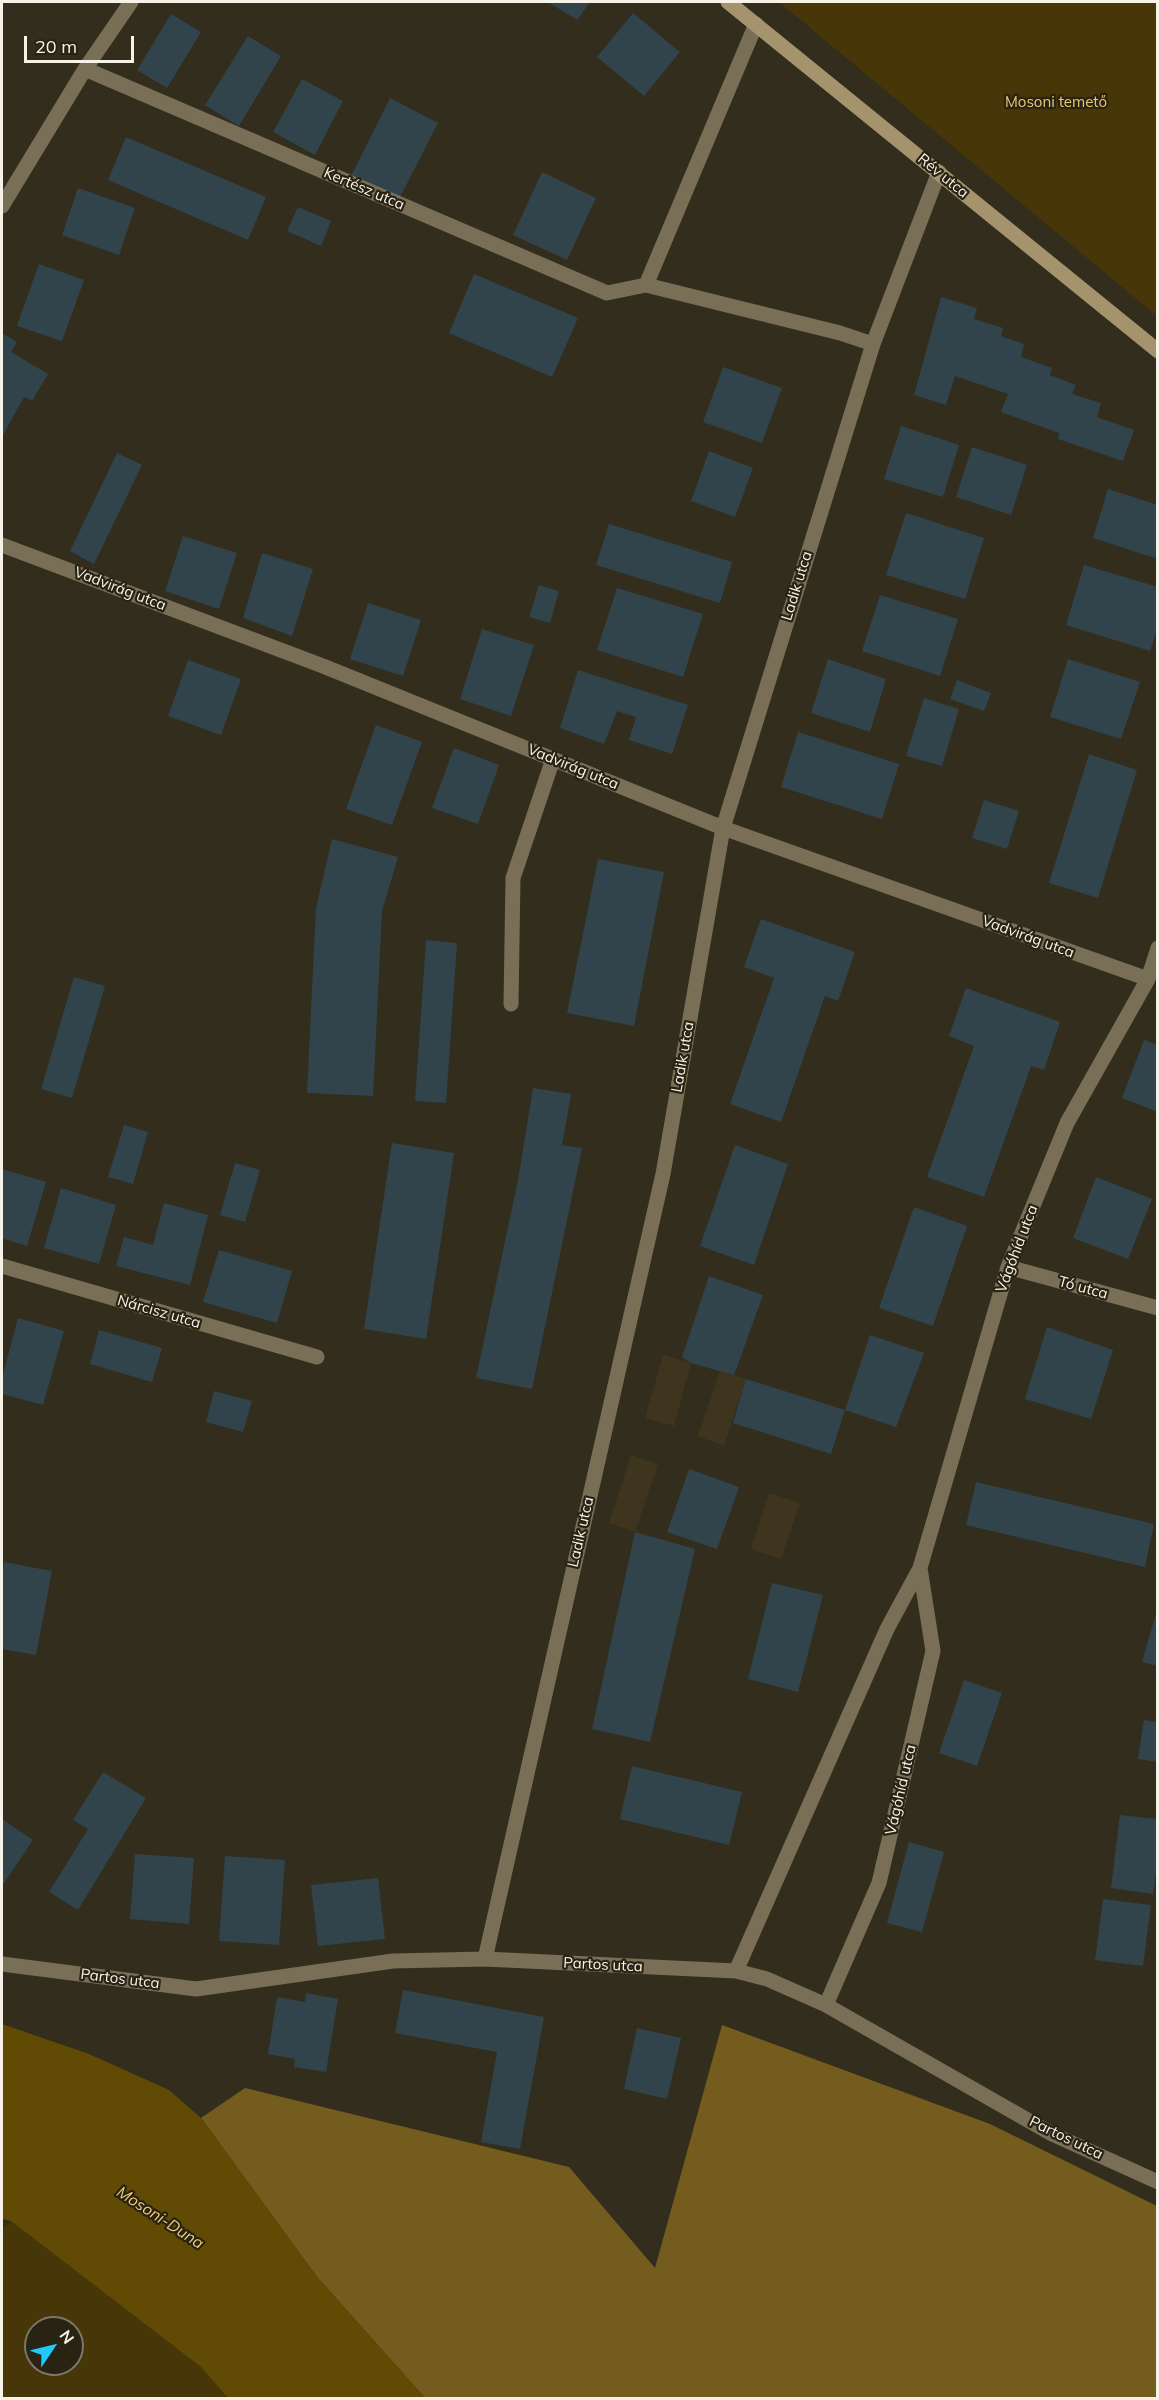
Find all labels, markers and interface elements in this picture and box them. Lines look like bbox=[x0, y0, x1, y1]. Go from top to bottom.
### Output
scale bar bbox=[27, 24, 136, 62]
text: 20 m bbox=[35, 35, 77, 58]
park label: Mosoni temető bbox=[1005, 93, 1107, 111]
street label: Rév utca bbox=[914, 150, 972, 202]
street label: Kertész utca bbox=[321, 164, 407, 214]
street label: Ladik utca bbox=[778, 549, 816, 623]
street label: Vadvirág utca bbox=[72, 563, 168, 615]
street label: Vadvirág utca bbox=[525, 741, 621, 793]
street label: Vadvirág utca bbox=[979, 912, 1077, 962]
street label: Ladik utca bbox=[668, 1020, 698, 1094]
street label: Vágóhíd utca bbox=[992, 1203, 1042, 1295]
street label: Tó utca bbox=[1056, 1273, 1110, 1303]
street label: Nárcisz utca bbox=[115, 1292, 203, 1332]
street label: Ladik utca bbox=[564, 1495, 598, 1569]
street label: Vágóhíd utca bbox=[882, 1743, 920, 1837]
street label: Partos utca bbox=[563, 1954, 643, 1976]
street label: Partos utca bbox=[79, 1965, 161, 1993]
street label: Partos utca bbox=[1026, 2112, 1106, 2164]
water label: Mosoni-Duna bbox=[113, 2183, 207, 2253]
north arrow bbox=[24, 2316, 84, 2376]
text: N bbox=[55, 2326, 79, 2348]

